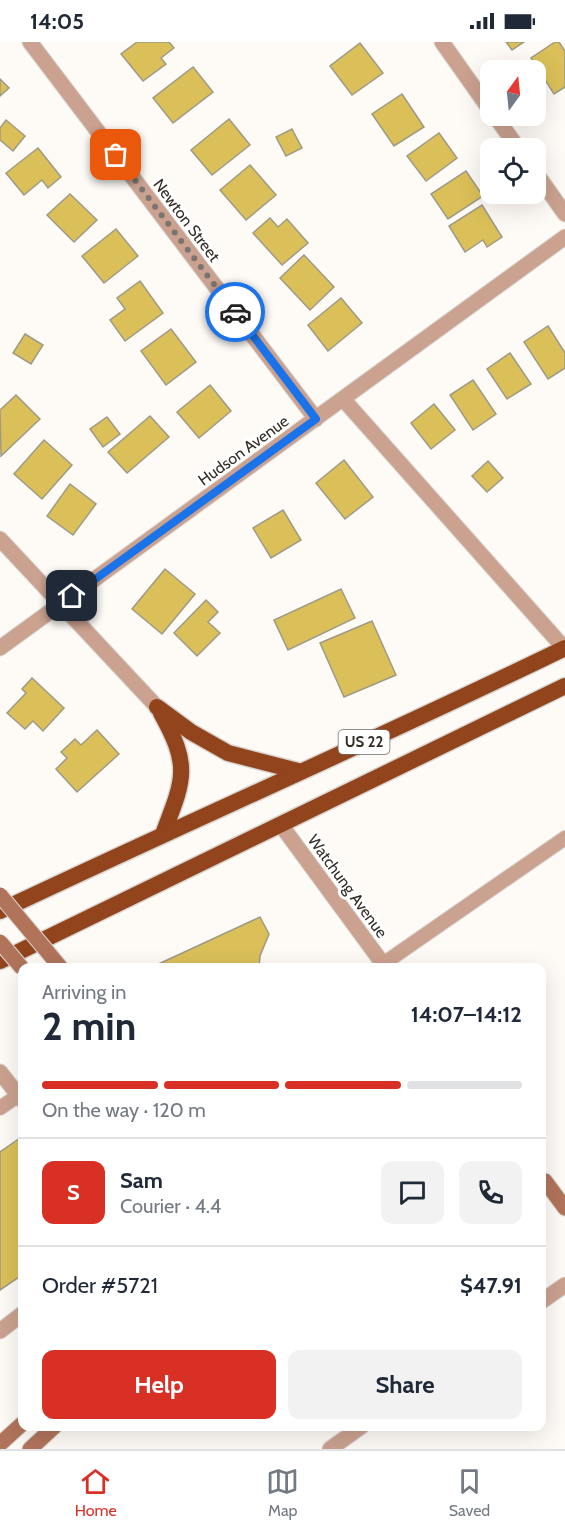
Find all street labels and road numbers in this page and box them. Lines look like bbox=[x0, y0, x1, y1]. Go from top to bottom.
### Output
street label: Newton Street bbox=[149, 175, 224, 266]
street label: Hudson Avenue bbox=[194, 411, 292, 490]
road number: US 22 bbox=[338, 730, 389, 754]
street label: Watchung Avenue bbox=[304, 831, 391, 942]

